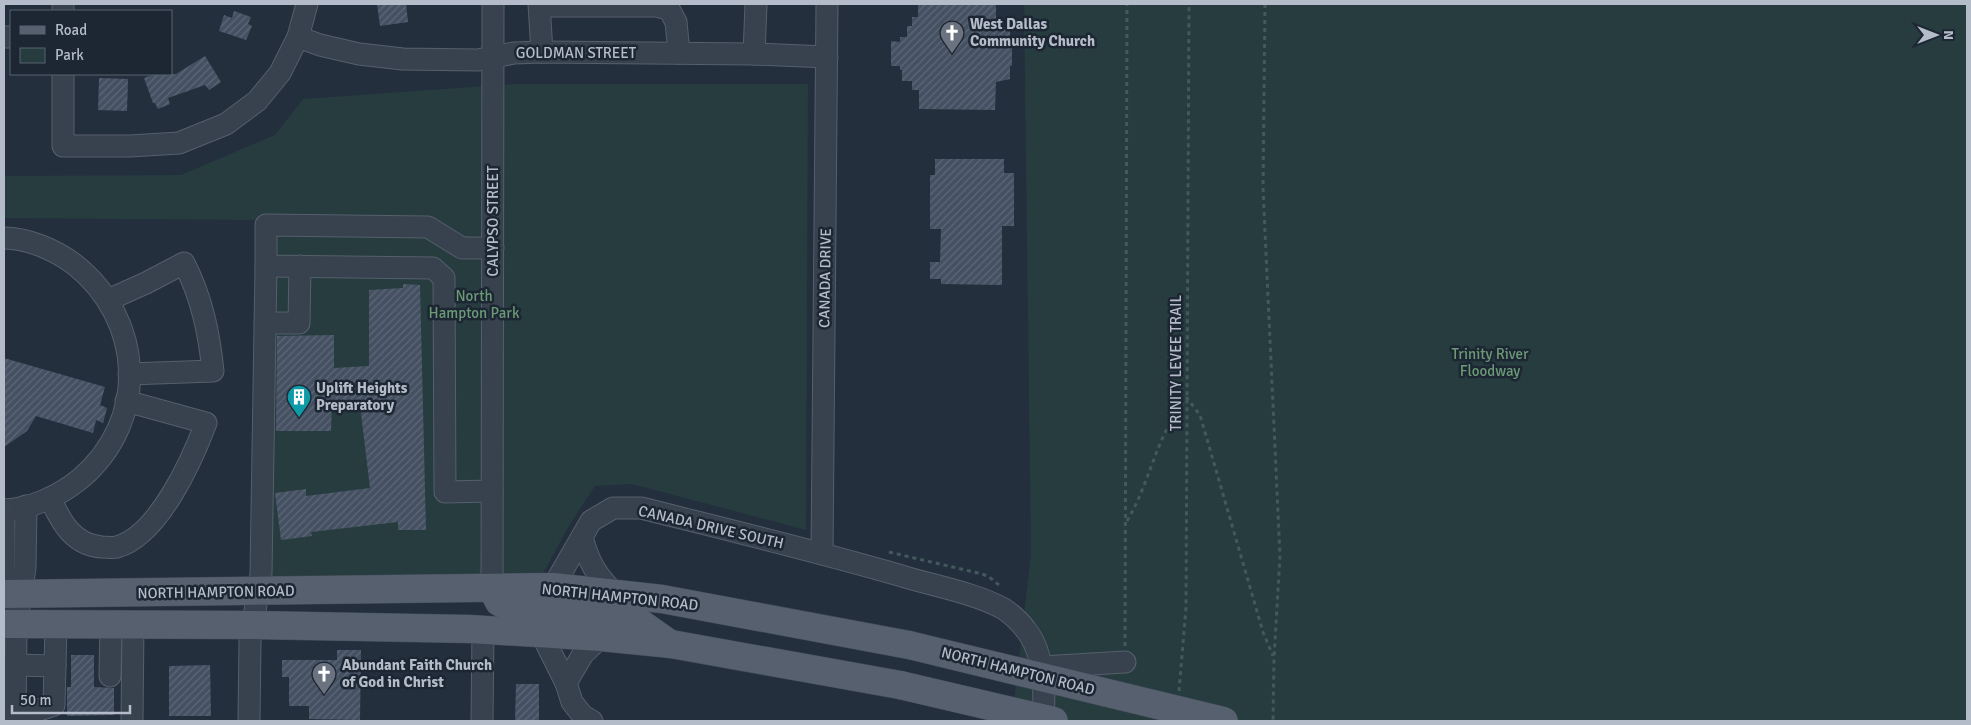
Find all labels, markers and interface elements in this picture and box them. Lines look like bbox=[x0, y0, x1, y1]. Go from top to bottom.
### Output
legend bbox=[10, 10, 172, 75]
north arrow bbox=[1911, 10, 1961, 60]
place label: West Dallas Community Church bbox=[970, 15, 1095, 50]
church icon: West Dallas Community Church bbox=[939, 20, 965, 54]
text: Road bbox=[55, 21, 87, 39]
text: N bbox=[1940, 30, 1957, 40]
street label: GOLDMAN STREET bbox=[516, 44, 637, 62]
text: Park bbox=[55, 46, 84, 64]
street label: CALYPSO STREET bbox=[484, 165, 502, 276]
street label: CANADA DRIVE bbox=[815, 228, 835, 328]
park label: North Hampton Park bbox=[429, 287, 520, 322]
street label: TRINITY LEVEE TRAIL bbox=[1167, 295, 1185, 431]
park label: Trinity River Floodway bbox=[1452, 345, 1529, 380]
place label: Uplift Heights Preparatory bbox=[316, 379, 408, 414]
building icon: Uplift Heights Preparatory bbox=[286, 384, 312, 418]
street label: CANADA DRIVE SOUTH bbox=[636, 501, 786, 553]
street label: NORTH HAMPTON ROAD bbox=[541, 580, 699, 614]
street label: NORTH HAMPTON ROAD bbox=[137, 582, 295, 602]
street label: NORTH HAMPTON ROAD bbox=[940, 643, 1096, 699]
place label: Abundant Faith Church of God in Christ bbox=[342, 656, 492, 691]
church icon: Abundant Faith Church of God in Christ bbox=[311, 661, 337, 695]
scale bar bbox=[12, 682, 130, 714]
text: 50 m bbox=[20, 691, 51, 709]

